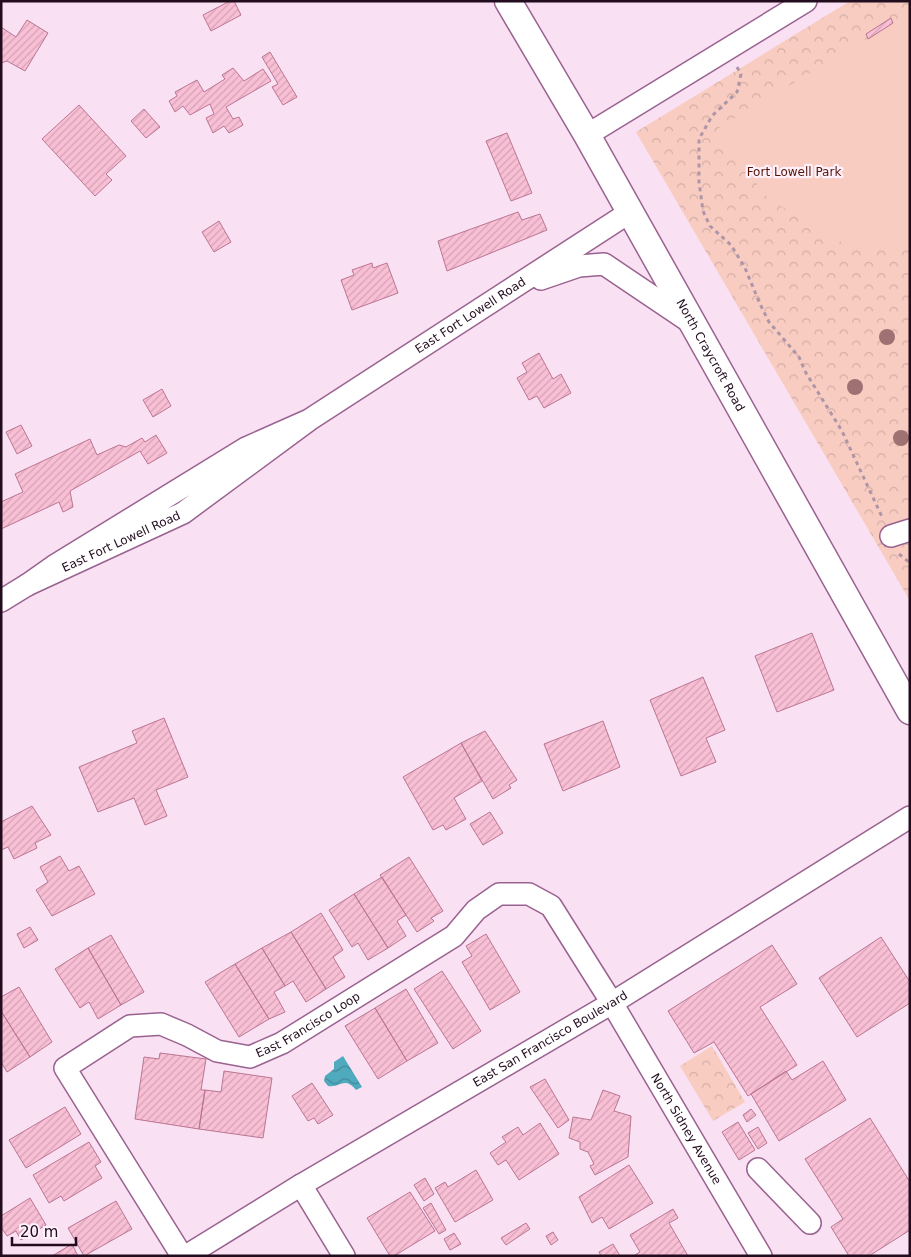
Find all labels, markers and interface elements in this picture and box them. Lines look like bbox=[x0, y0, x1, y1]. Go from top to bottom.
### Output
park label: Fort Lowell Park bbox=[747, 165, 841, 179]
street label: East Fort Lowell Road bbox=[413, 275, 528, 356]
street label: North Craycroft Road bbox=[673, 297, 748, 414]
street label: East Fort Lowell Road bbox=[60, 508, 183, 575]
street label: East San Francisco Boulevard bbox=[470, 988, 630, 1090]
street label: East Francisco Loop bbox=[254, 989, 363, 1061]
street label: North Sidney Avenue bbox=[648, 1071, 724, 1187]
scale bar bbox=[12, 1214, 76, 1246]
text: 20 m bbox=[20, 1223, 58, 1241]

